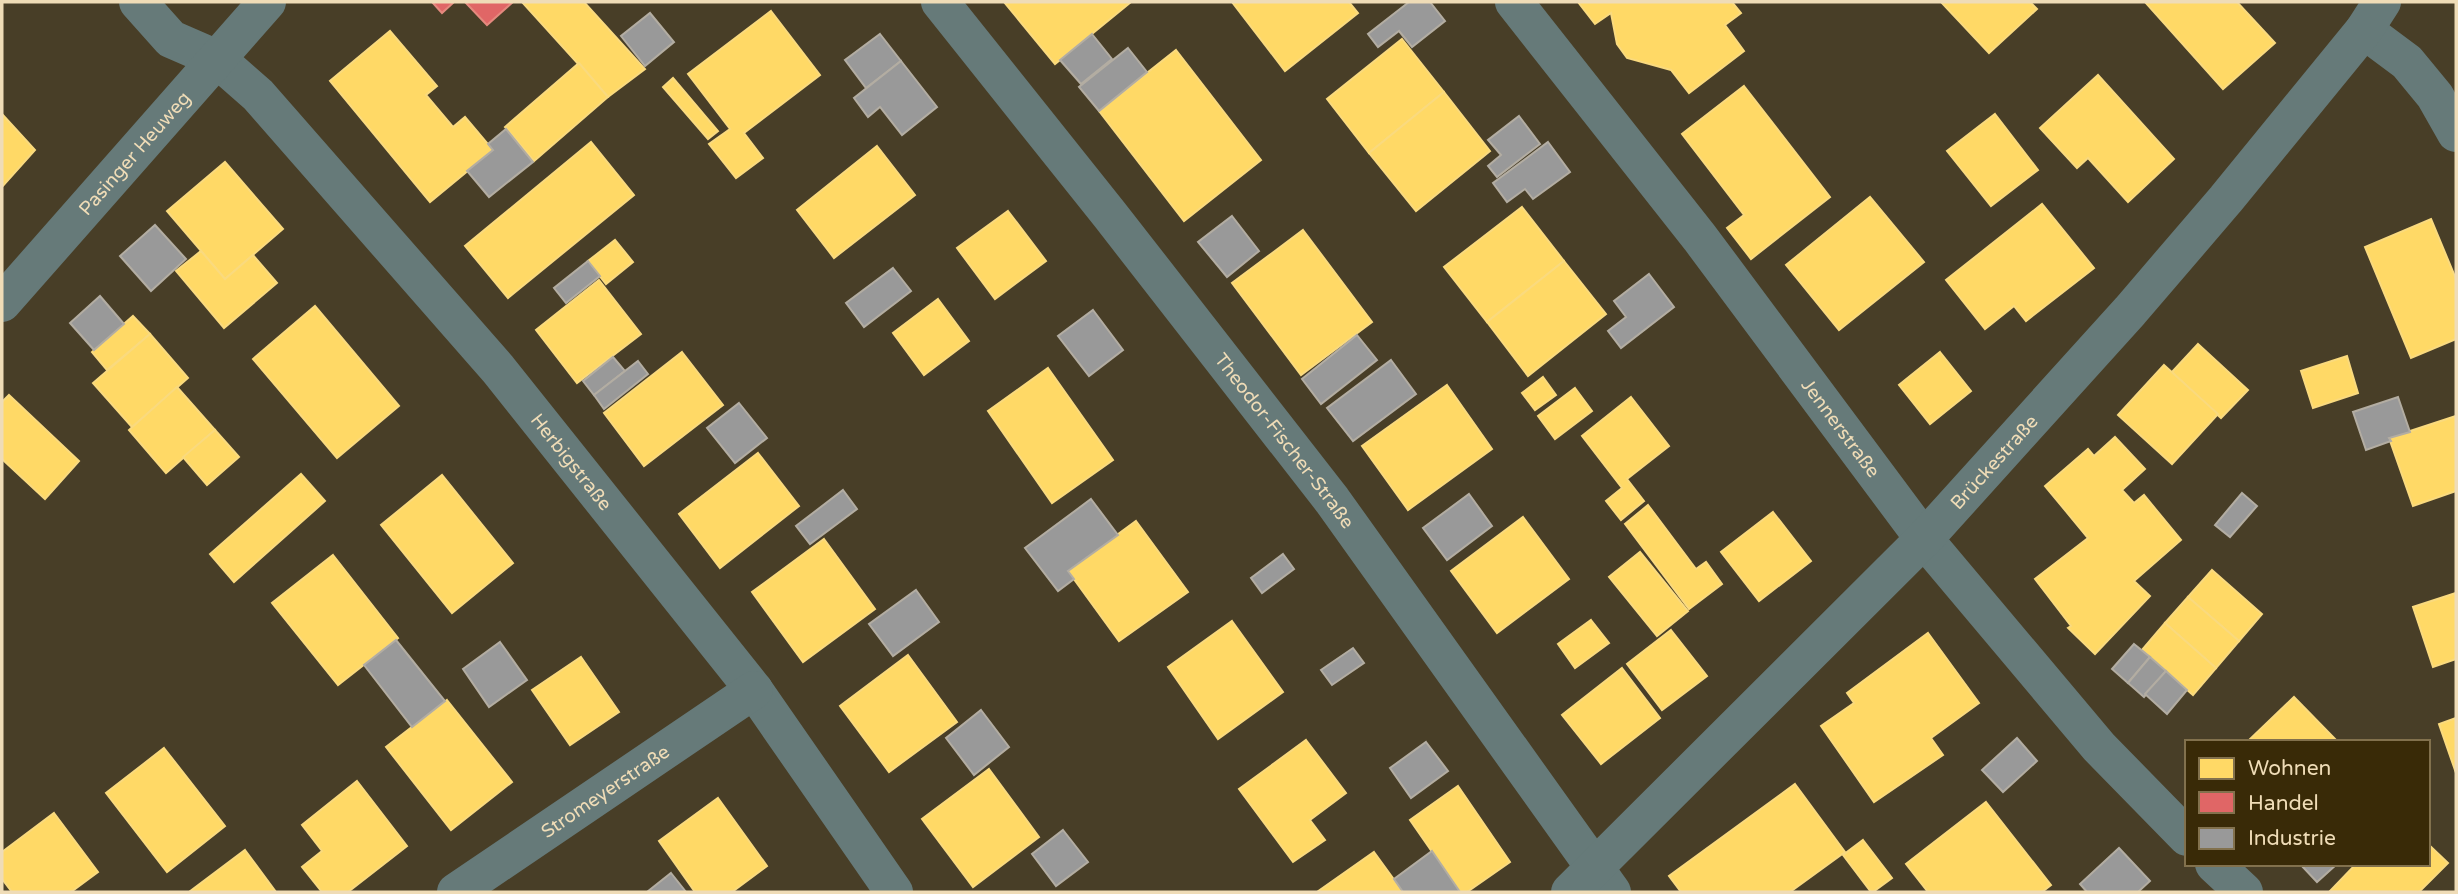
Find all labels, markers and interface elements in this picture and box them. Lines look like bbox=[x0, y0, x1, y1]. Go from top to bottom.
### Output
street label: Pasinger Heuweg bbox=[75, 87, 195, 220]
street label: Theodor-Fischer-Straße bbox=[1210, 349, 1359, 533]
street label: Jennerstraße bbox=[1797, 375, 1884, 482]
street label: Herbigstraße bbox=[526, 409, 616, 515]
street label: Brückestraße bbox=[1946, 411, 2043, 514]
legend bbox=[2185, 740, 2430, 866]
street label: Stromeyerstraße bbox=[537, 741, 674, 843]
text: Wohnen bbox=[2248, 756, 2331, 781]
text: Handel bbox=[2248, 791, 2319, 816]
text: Industrie bbox=[2248, 826, 2336, 851]

